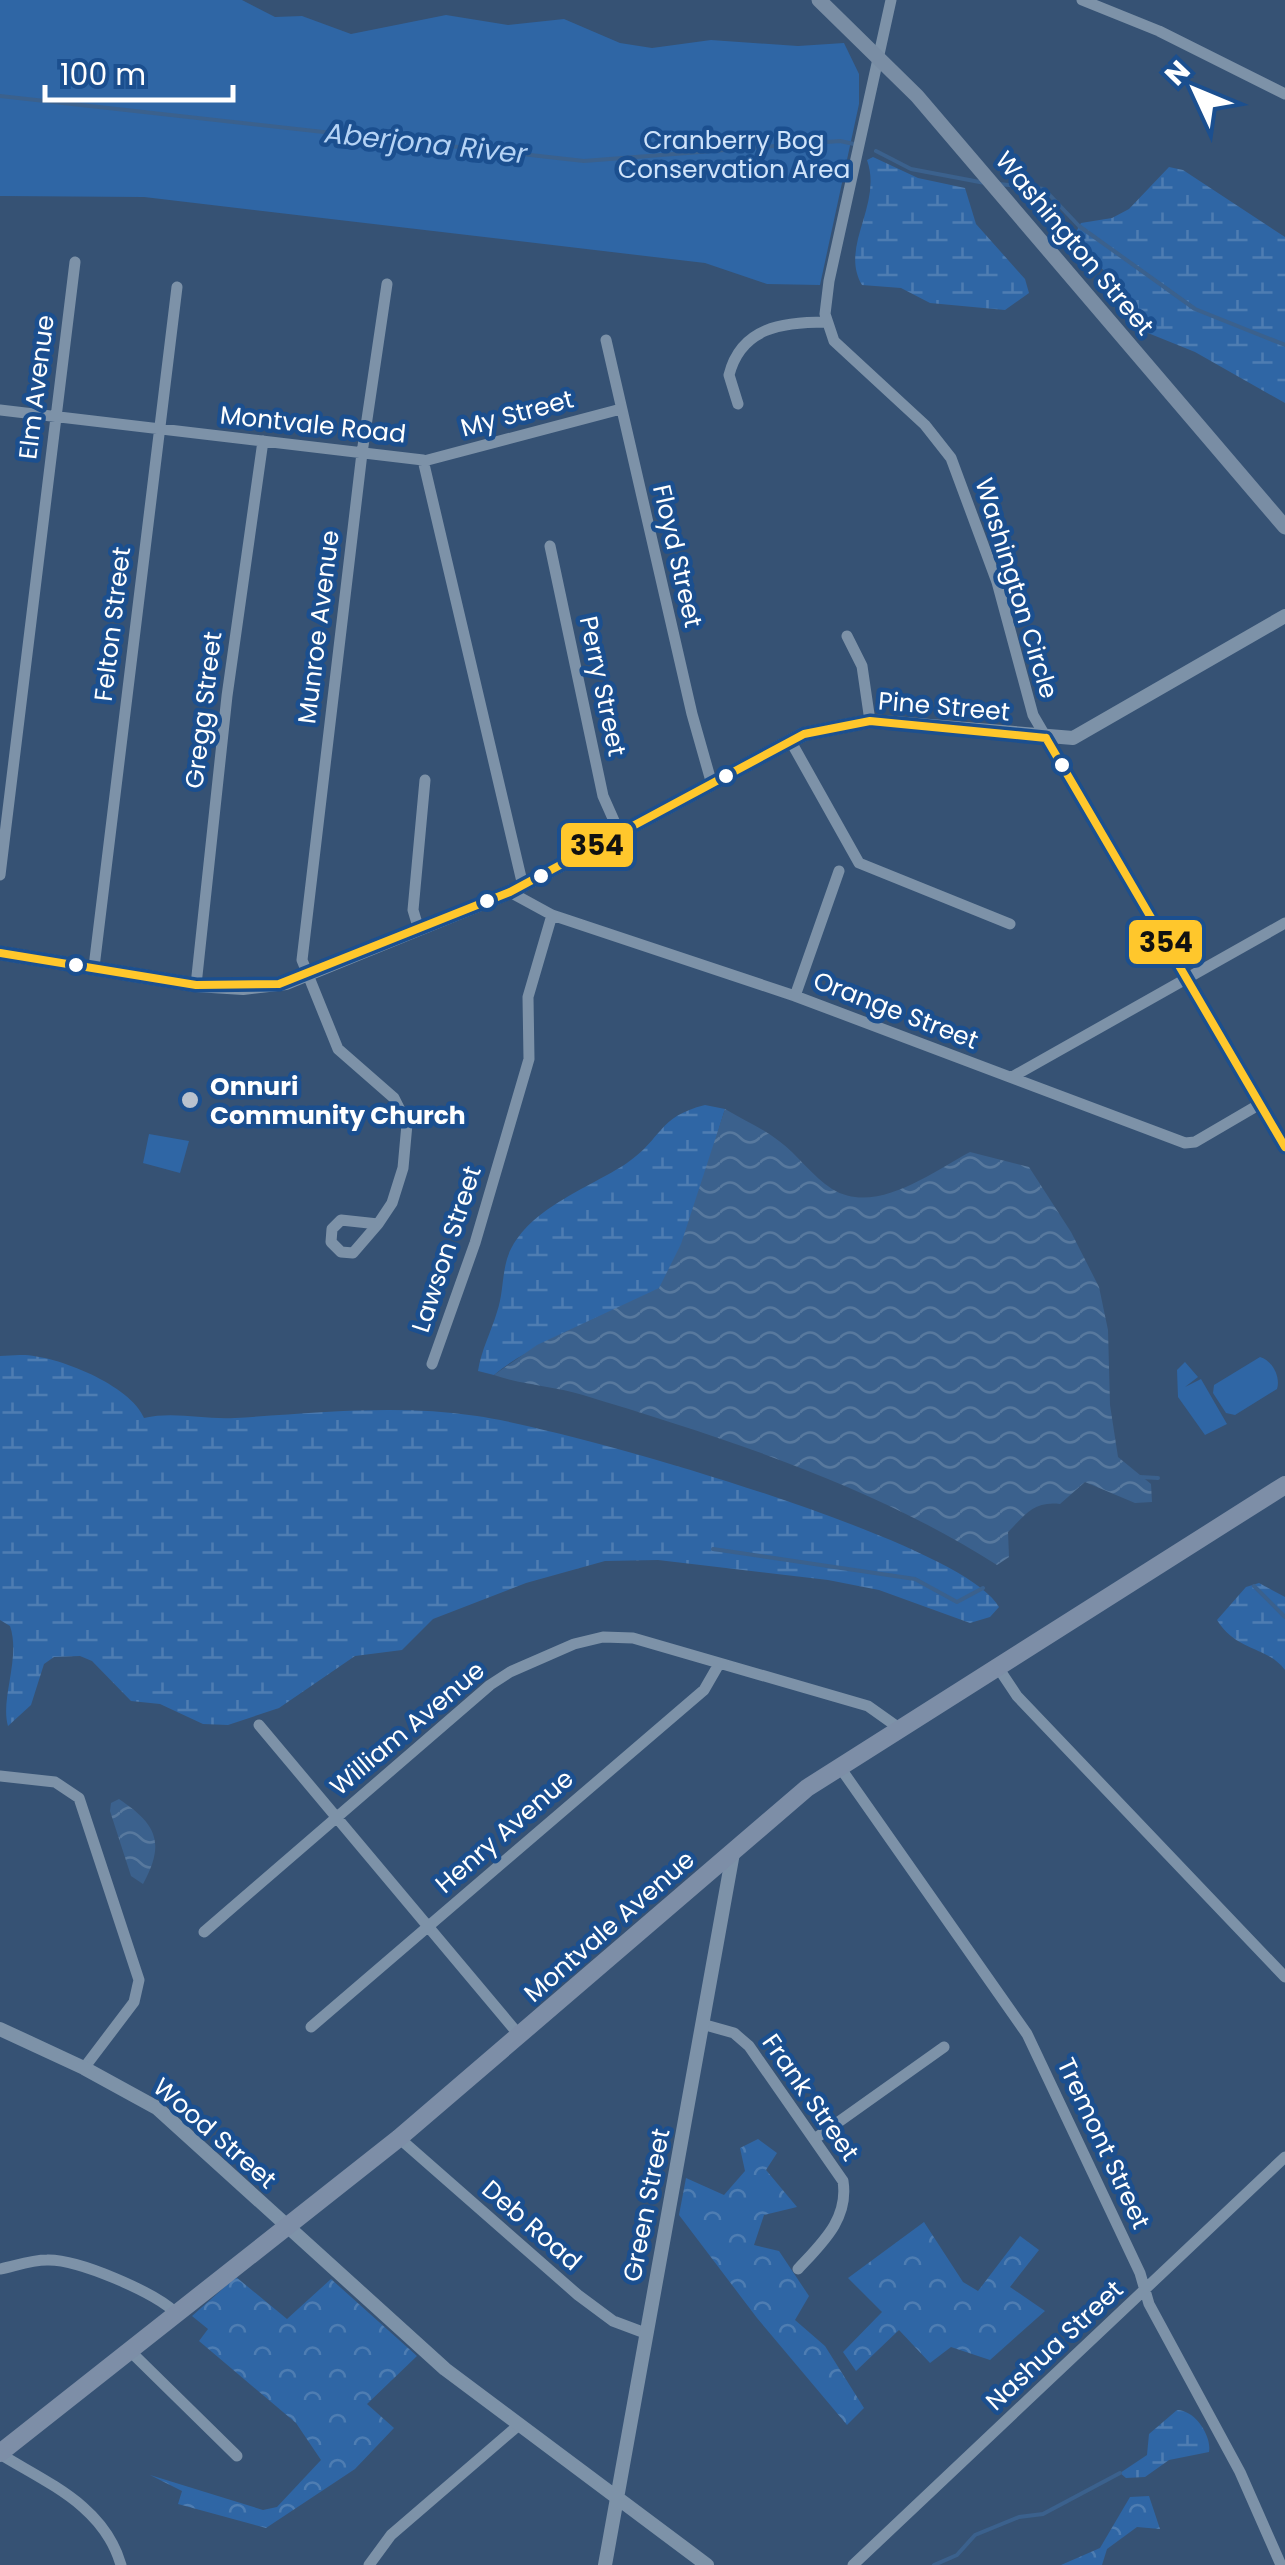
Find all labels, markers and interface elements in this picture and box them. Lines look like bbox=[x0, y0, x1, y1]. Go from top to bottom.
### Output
scale bar bbox=[45, 40, 232, 102]
north arrow bbox=[1145, 40, 1245, 140]
text: N bbox=[1156, 52, 1199, 94]
text: 100 m bbox=[60, 53, 146, 96]
water label: Aberjona River bbox=[322, 113, 530, 174]
park label: Cranberry Bog Conservation Area bbox=[618, 123, 850, 187]
street label: Washington Street bbox=[987, 144, 1162, 343]
street label: Elm Avenue bbox=[10, 313, 63, 461]
street label: My Street bbox=[457, 382, 577, 445]
street label: Montvale Road bbox=[218, 397, 408, 452]
street label: Washington Circle bbox=[966, 474, 1067, 703]
street label: Floyd Street bbox=[644, 481, 711, 631]
street label: Munroe Avenue bbox=[289, 528, 348, 726]
street label: Felton Street bbox=[86, 545, 139, 703]
street label: Perry Street bbox=[571, 613, 634, 759]
street label: Gregg Street bbox=[177, 630, 230, 791]
street label: Pine Street bbox=[877, 683, 1011, 730]
unlabelled marker bbox=[1052, 755, 1072, 775]
unlabelled marker bbox=[716, 766, 736, 786]
line badge: 354 bbox=[559, 821, 635, 869]
text: 354 bbox=[570, 826, 624, 865]
unlabelled marker bbox=[531, 866, 551, 886]
unlabelled marker bbox=[477, 891, 497, 911]
line badge: 354 bbox=[1127, 918, 1204, 966]
text: 354 bbox=[1139, 923, 1193, 962]
unlabelled marker bbox=[66, 955, 86, 975]
street label: Orange Street bbox=[808, 963, 983, 1058]
place label: Onnuri Community Church bbox=[210, 1069, 466, 1133]
marker: Onnuri Community Church bbox=[179, 1089, 201, 1111]
street label: Lawson Street bbox=[403, 1161, 490, 1337]
street label: William Avenue bbox=[322, 1653, 492, 1804]
street label: Henry Avenue bbox=[428, 1761, 581, 1901]
street label: Montvale Avenue bbox=[516, 1842, 702, 2010]
street label: Frank Street bbox=[754, 2027, 867, 2168]
street label: Tremont Street bbox=[1049, 2052, 1159, 2234]
street label: Wood Street bbox=[145, 2070, 284, 2197]
street label: Green Street bbox=[614, 2125, 679, 2285]
street label: Deb Road bbox=[474, 2172, 589, 2279]
street label: Nashua Street bbox=[978, 2272, 1131, 2418]

